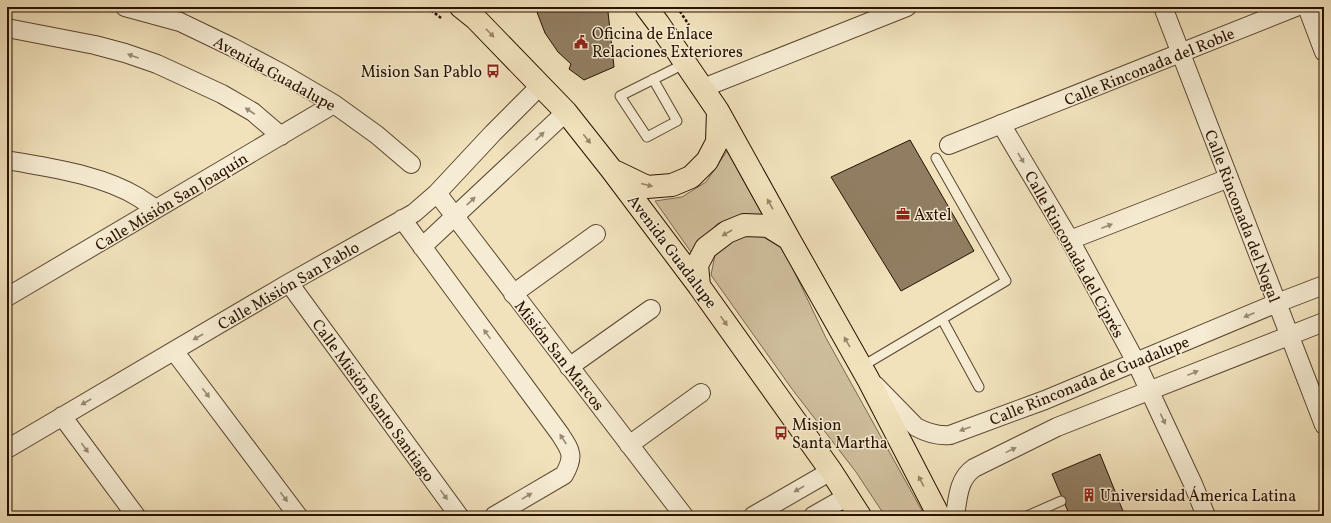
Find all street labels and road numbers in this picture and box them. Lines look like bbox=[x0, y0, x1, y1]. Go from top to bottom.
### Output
street label: Calle Rinconada del Roble bbox=[1061, 24, 1238, 112]
street label: Avenida Guadalupe bbox=[209, 32, 339, 118]
street label: Calle Rinconada del Nogal bbox=[1198, 127, 1284, 306]
street label: Calle Misión San Joaquín bbox=[91, 148, 253, 257]
street label: Calle Rinconada del Ciprés bbox=[1018, 168, 1128, 342]
street label: Avenida Guadalupe bbox=[621, 191, 721, 314]
street label: Calle Misión San Pablo bbox=[214, 237, 364, 336]
street label: Misión San Marcos bbox=[508, 297, 609, 416]
street label: Calle Misión Santo Santiago bbox=[306, 315, 439, 487]
street label: Calle Rinconada de Guadalupe bbox=[987, 332, 1193, 432]

